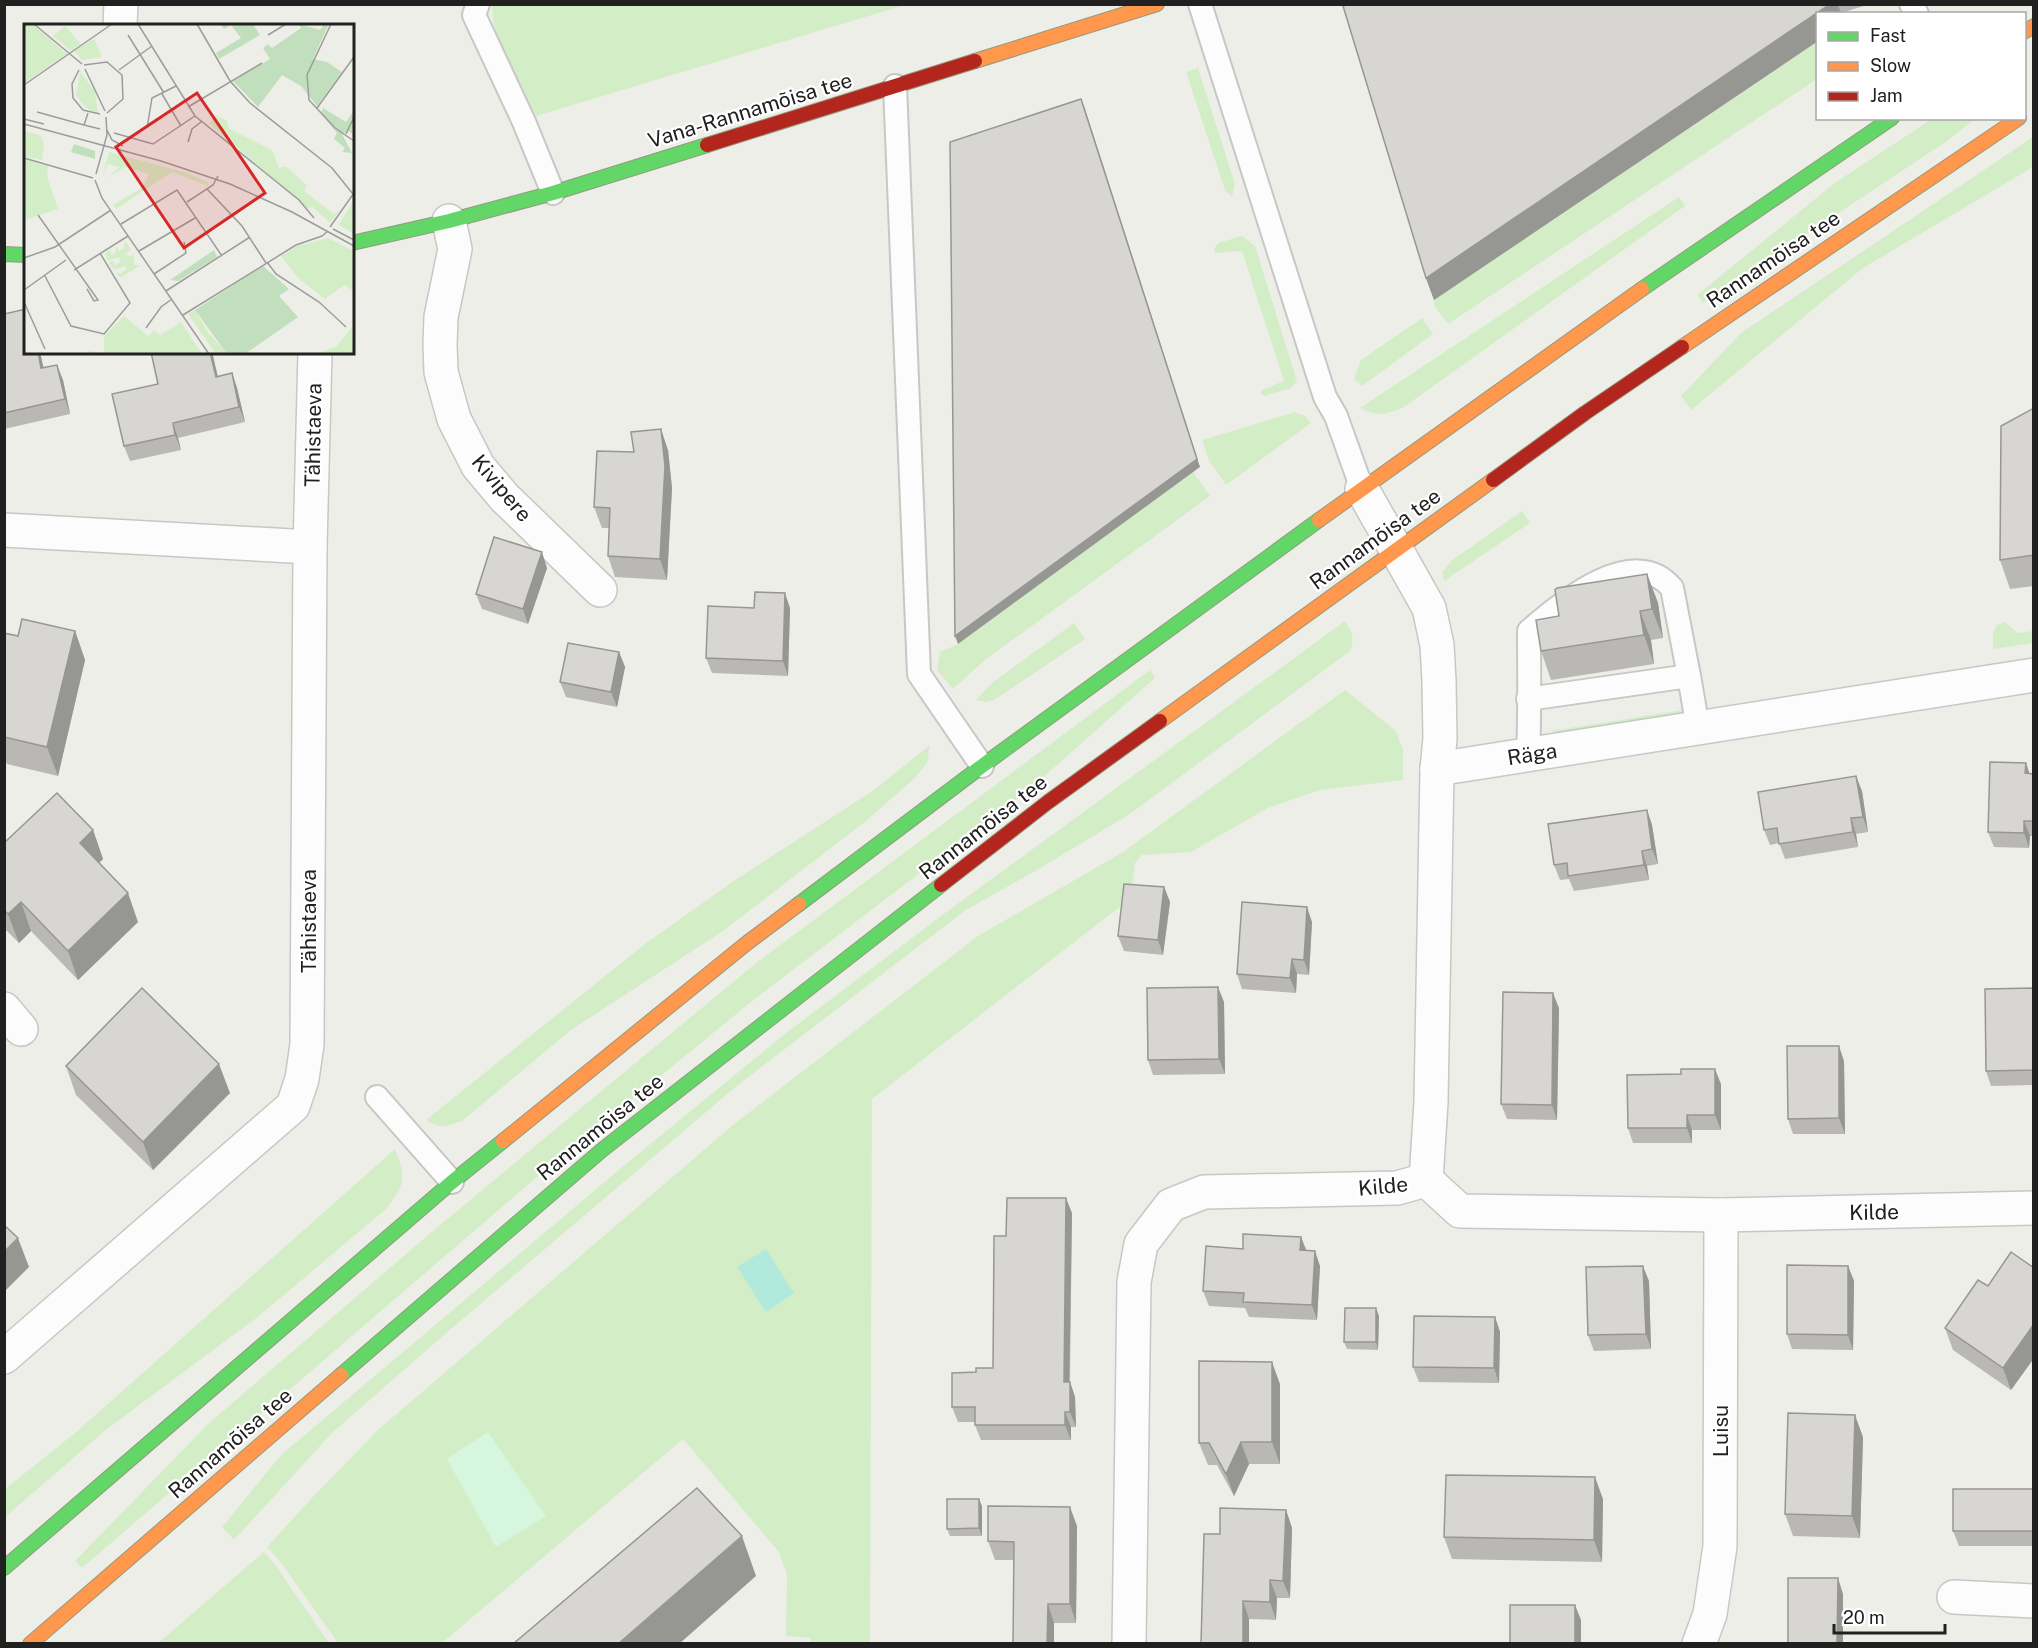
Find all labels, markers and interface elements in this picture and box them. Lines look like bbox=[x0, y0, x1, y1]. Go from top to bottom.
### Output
legend bbox=[1816, 12, 2026, 120]
inset map bbox=[24, 24, 354, 354]
text: Fast bbox=[1870, 25, 1906, 46]
text: Slow bbox=[1870, 55, 1911, 76]
street label: Vana-Rannamõisa tee bbox=[645, 67, 855, 153]
text: Jam bbox=[1870, 85, 1903, 106]
street label: Rannamõisa tee bbox=[1701, 205, 1845, 313]
street label: Tähistaeva bbox=[300, 383, 326, 487]
street label: Kivipere bbox=[467, 449, 537, 527]
street label: Rannamõisa tee bbox=[1305, 483, 1445, 595]
street label: Räga bbox=[1505, 738, 1559, 770]
street label: Rannamõisa tee bbox=[914, 769, 1052, 885]
street label: Tähistaeva bbox=[296, 869, 321, 973]
street label: Rannamõisa tee bbox=[532, 1068, 668, 1186]
street label: Kilde bbox=[1357, 1171, 1409, 1201]
street label: Kilde bbox=[1849, 1199, 1899, 1225]
street label: Rannamõisa tee bbox=[163, 1382, 297, 1504]
street label: Luisu bbox=[1708, 1405, 1733, 1457]
scale bar bbox=[1834, 1597, 1945, 1635]
text: 20 m bbox=[1843, 1607, 1885, 1628]

